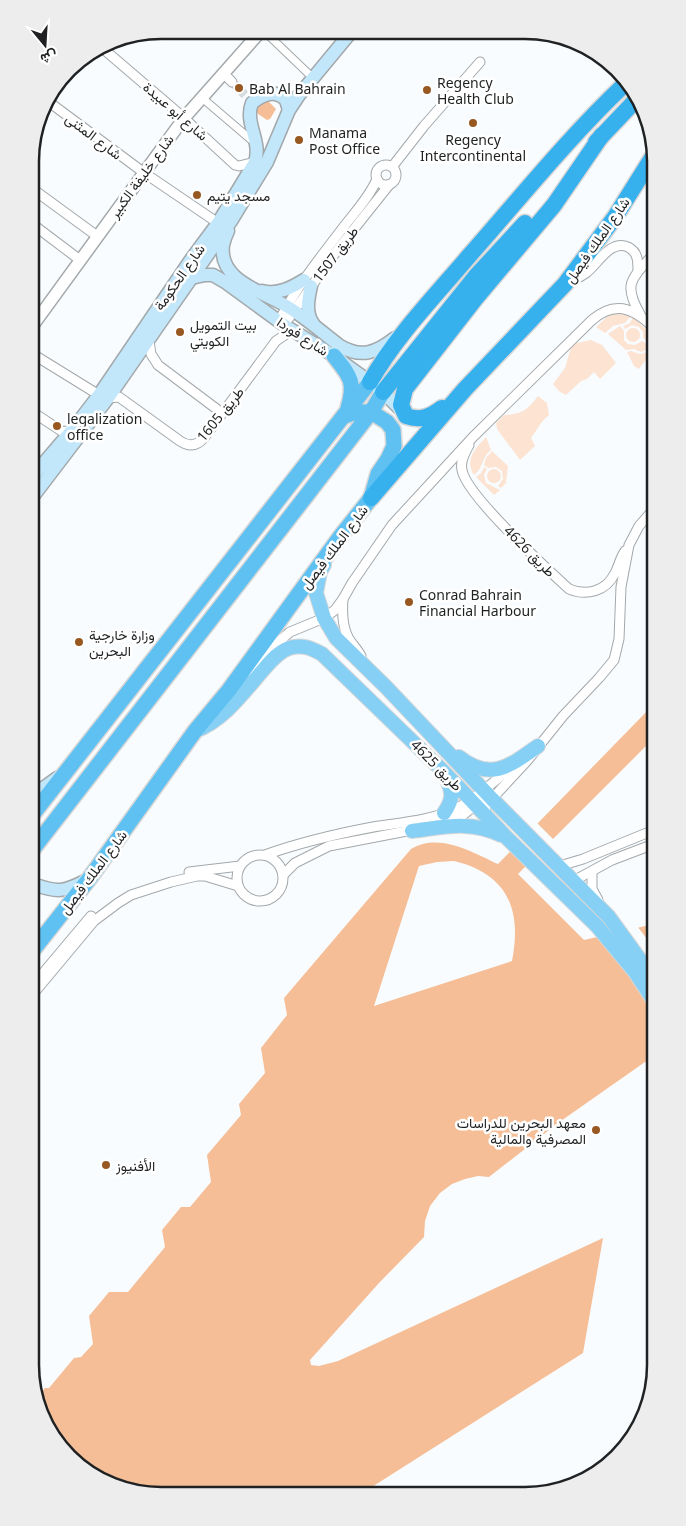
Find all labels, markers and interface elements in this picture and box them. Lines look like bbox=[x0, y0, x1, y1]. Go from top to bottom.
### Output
north arrow bbox=[20, 20, 70, 70]
text: ش bbox=[38, 46, 60, 70]
place label: Regency Health Club bbox=[437, 73, 514, 108]
street label: شارع أبو عبيدة bbox=[138, 78, 213, 146]
place label: Bab Al Bahrain bbox=[249, 79, 346, 98]
marker: Bab Al Bahrain bbox=[233, 82, 245, 94]
marker: Regency Health Club bbox=[421, 84, 433, 96]
street label: شارع المثنى bbox=[61, 108, 126, 165]
marker: Regency Intercontinental bbox=[467, 117, 479, 129]
place label: Manama Post Office bbox=[309, 123, 380, 158]
street label: شارع خليفة الكبير bbox=[104, 130, 179, 224]
place label: Regency Intercontinental bbox=[420, 130, 526, 165]
marker: Manama Post Office bbox=[293, 134, 305, 146]
place label: مسجد يتيم bbox=[207, 186, 270, 205]
marker: مسجد يتيم bbox=[191, 189, 203, 201]
street label: شارع الملك فيصل bbox=[560, 193, 635, 288]
street label: طريق 1507 bbox=[308, 222, 362, 286]
street label: شارع الحكومة bbox=[149, 240, 210, 315]
street label: شارع فوردا bbox=[272, 312, 333, 361]
place label: بيت التمويل الكويتي bbox=[190, 315, 257, 353]
marker: بيت التمويل الكويتي bbox=[174, 326, 186, 338]
street label: طريق 1605 bbox=[192, 383, 248, 445]
place label: legalization office bbox=[67, 409, 142, 444]
marker: legalization office bbox=[51, 420, 63, 432]
street label: شارع الملك فيصل bbox=[296, 501, 374, 594]
street label: طريق 4626 bbox=[500, 521, 560, 581]
place label: Conrad Bahrain Financial Harbour bbox=[419, 585, 536, 620]
marker: Conrad Bahrain Financial Harbour bbox=[403, 596, 415, 608]
place label: وزارة خارجية البحرين bbox=[89, 625, 155, 660]
marker: وزارة خارجية البحرين bbox=[73, 636, 85, 648]
street label: طريق 4625 bbox=[407, 735, 467, 795]
street label: شارع الملك فيصل bbox=[55, 826, 133, 919]
place label: معهد البحرين للدراسات المصرفية والمالية bbox=[457, 1113, 586, 1148]
marker: معهد البحرين للدراسات المصرفية والمالية bbox=[590, 1124, 602, 1136]
place label: الأفنيوز bbox=[115, 1156, 155, 1175]
marker: الأفنيوز bbox=[100, 1159, 112, 1171]

